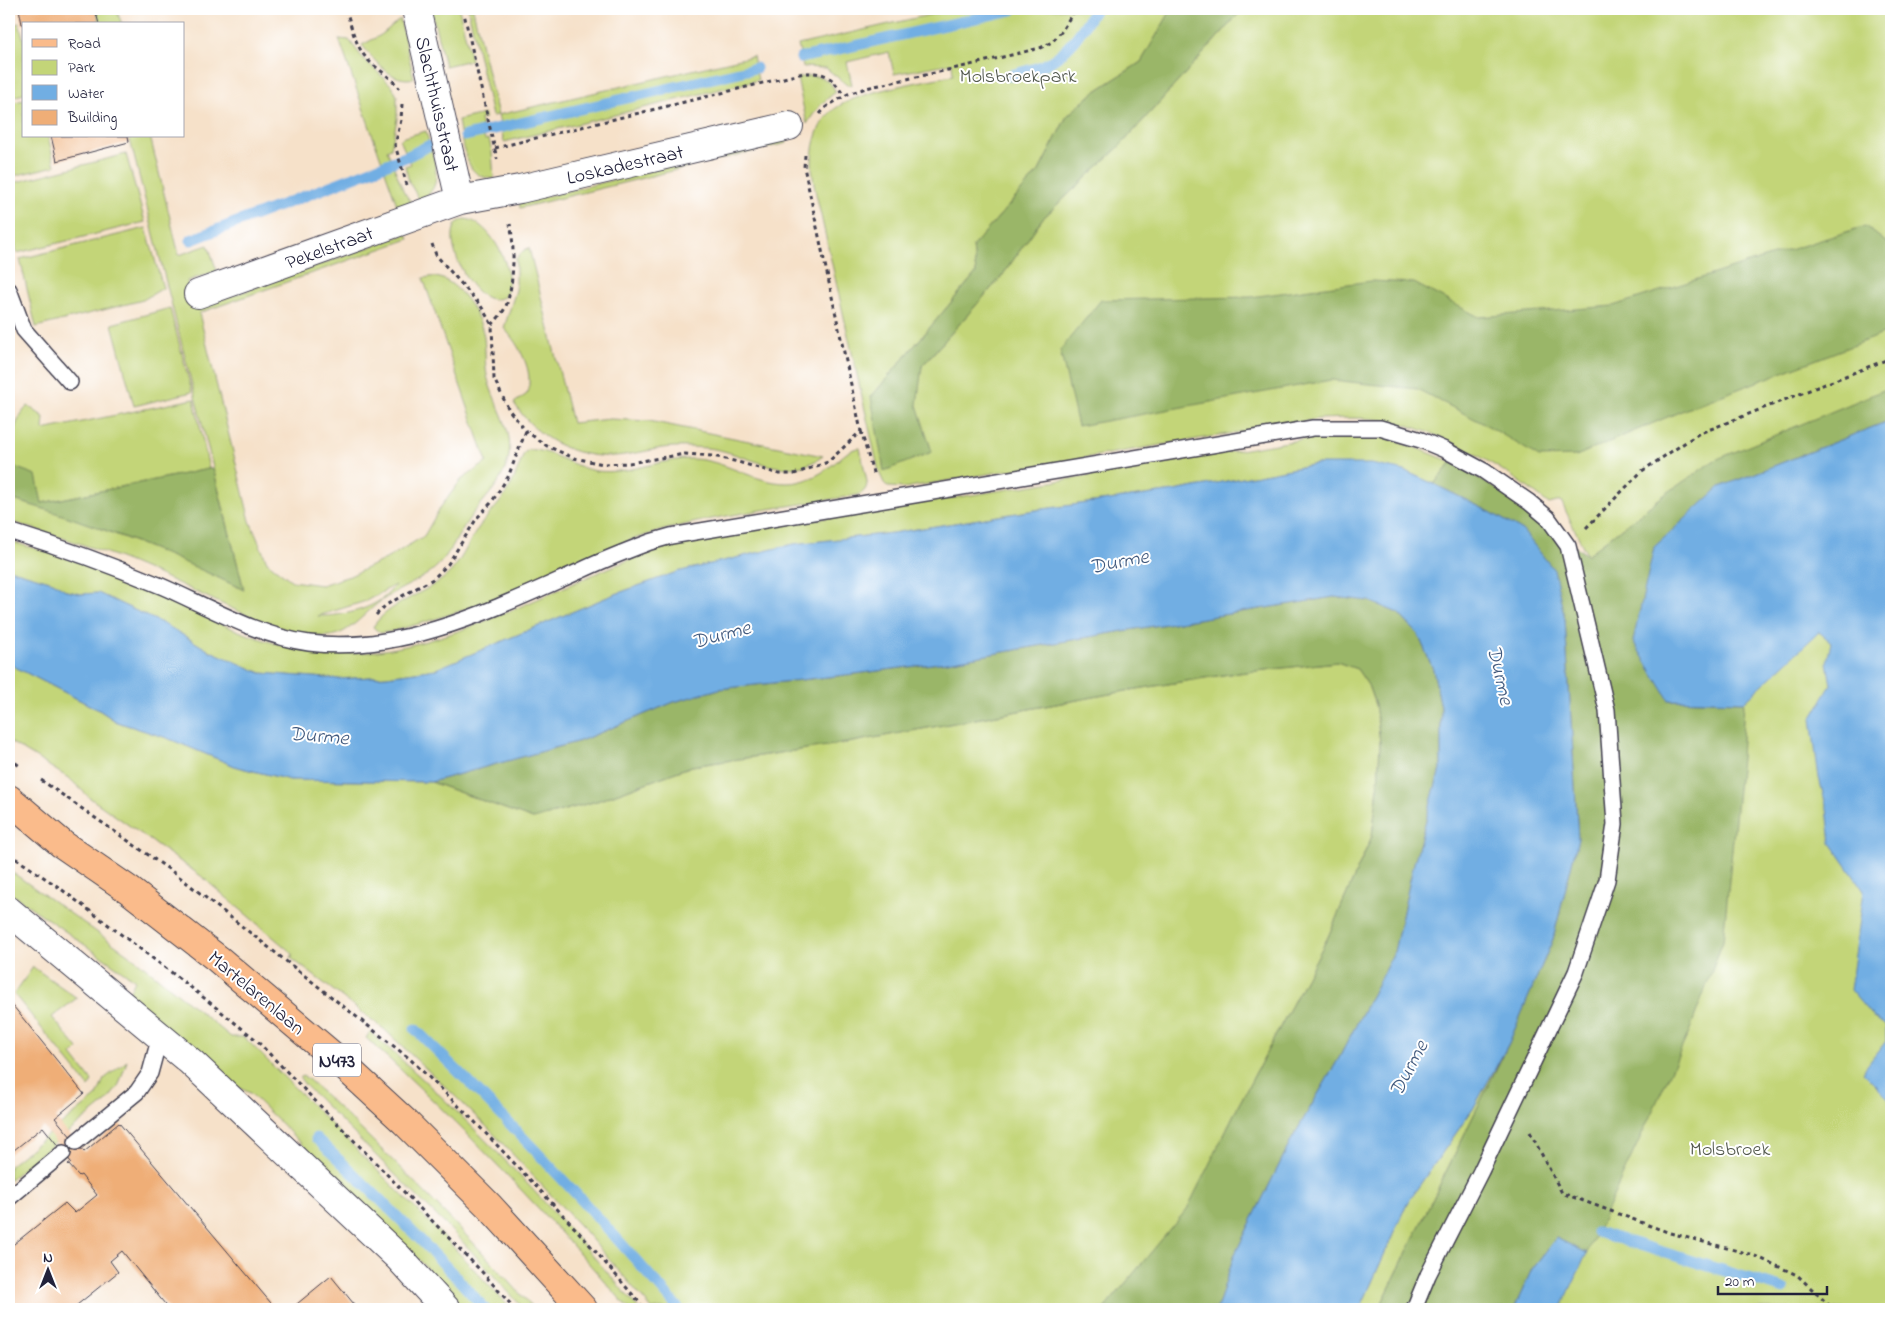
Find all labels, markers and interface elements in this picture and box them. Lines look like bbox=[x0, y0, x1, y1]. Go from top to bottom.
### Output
legend bbox=[22, 22, 185, 138]
text: Road bbox=[68, 33, 101, 55]
street label: Slachthuisstraat bbox=[406, 34, 465, 175]
text: Park bbox=[68, 57, 96, 79]
park label: Molsbroekpark bbox=[960, 63, 1077, 92]
text: Water bbox=[68, 83, 104, 105]
text: Building bbox=[67, 107, 117, 130]
street label: Loskadestraat bbox=[564, 139, 687, 194]
street label: Pekelstraat bbox=[282, 220, 378, 279]
water label: Durme bbox=[1087, 542, 1153, 583]
water label: Durme bbox=[689, 613, 756, 658]
water label: Durme bbox=[1478, 643, 1521, 709]
water label: Durme bbox=[288, 719, 351, 755]
street label: Martelarenlaan bbox=[201, 945, 310, 1043]
water label: Durme bbox=[1383, 1034, 1438, 1102]
road number: N473 bbox=[313, 1044, 361, 1076]
park label: Molsbroek bbox=[1690, 1136, 1770, 1165]
north arrow bbox=[22, 1246, 72, 1296]
text: N bbox=[43, 1248, 53, 1269]
scale bar bbox=[1718, 1263, 1826, 1295]
text: 20 m bbox=[1725, 1271, 1755, 1293]

